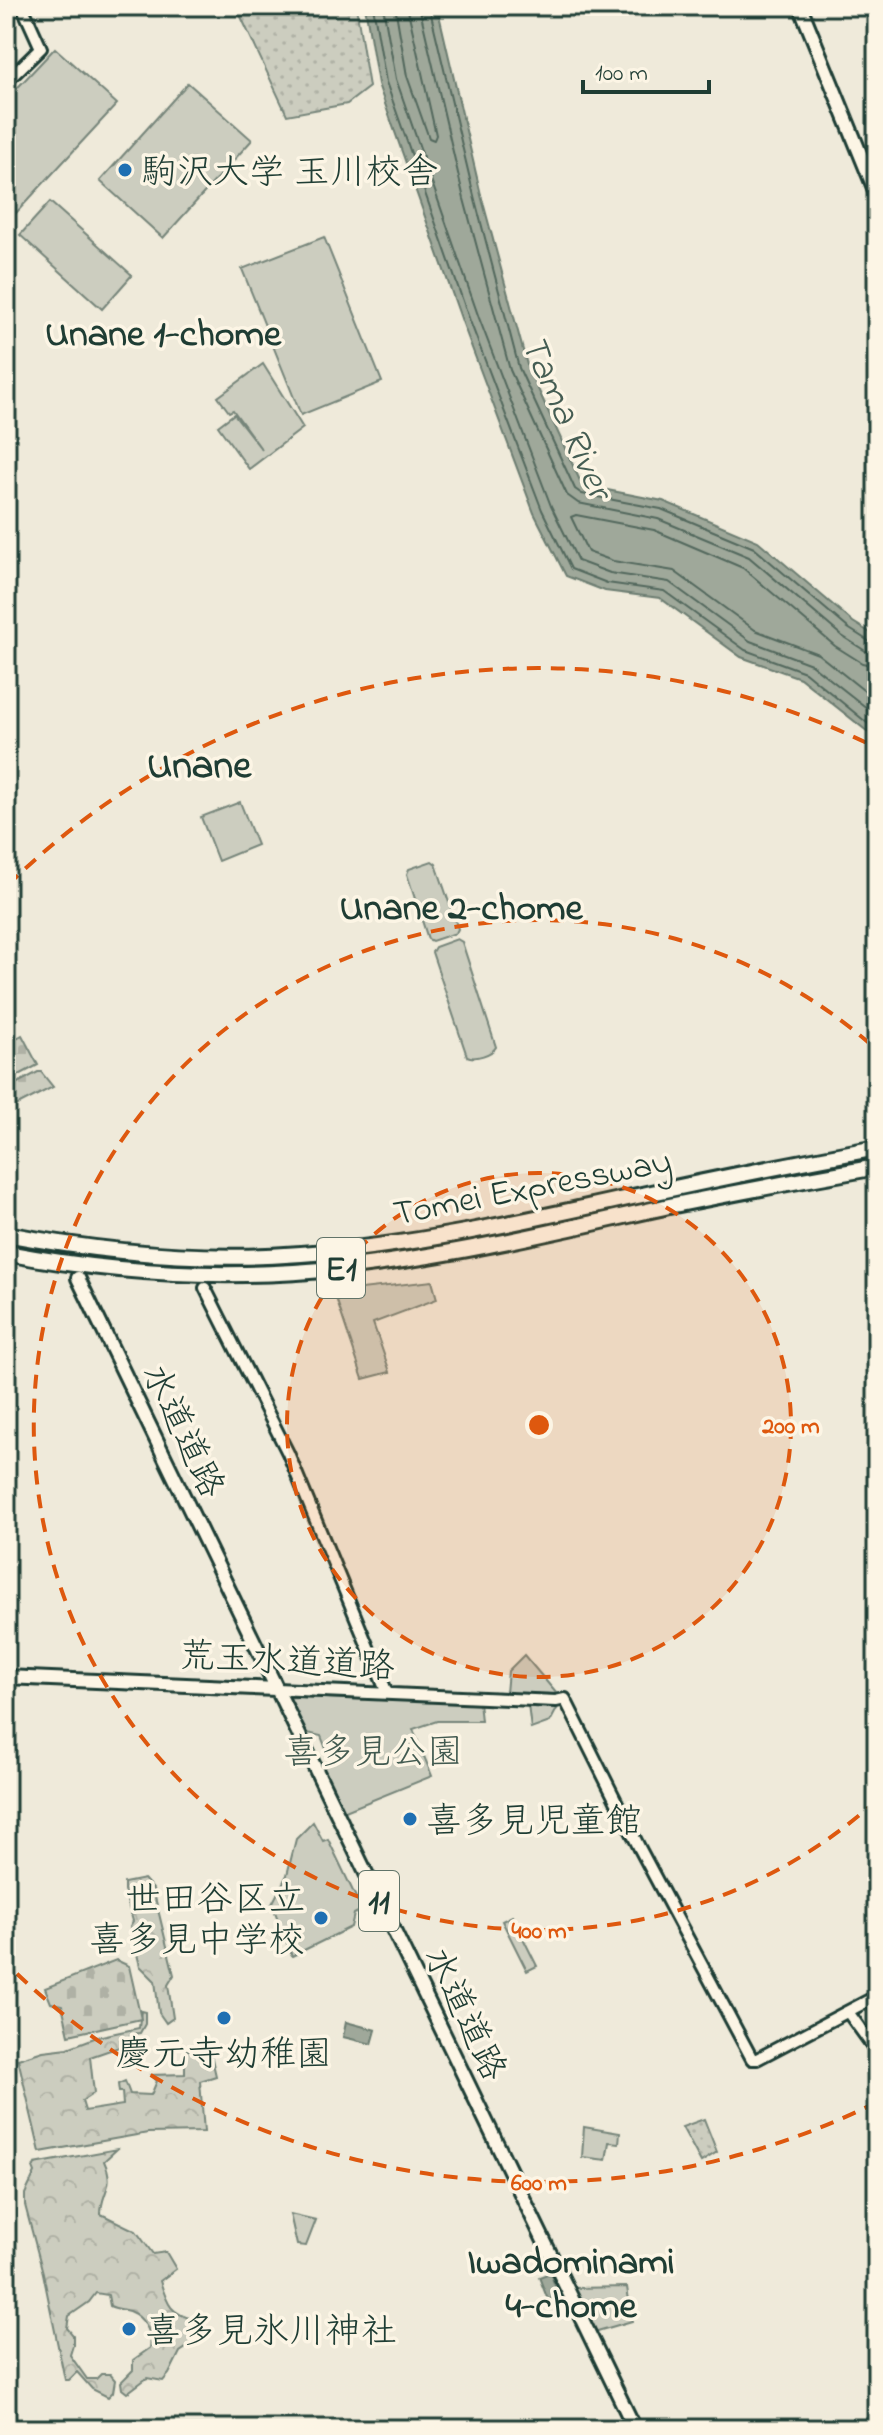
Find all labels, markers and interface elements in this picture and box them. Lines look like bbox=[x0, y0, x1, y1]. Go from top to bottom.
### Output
scale bar bbox=[583, 44, 709, 94]
text: 100 m bbox=[595, 57, 648, 92]
place label: 駒沢大学 玉川校舎 bbox=[141, 148, 438, 201]
marker: 駒沢大学 玉川校舎 bbox=[116, 161, 134, 179]
district label: Unane 1-chome bbox=[45, 308, 282, 364]
water label: Tama River bbox=[503, 327, 627, 512]
district label: Unane bbox=[147, 738, 252, 797]
district label: Unane 2-chome bbox=[340, 882, 583, 938]
street label: Tomei Expressway bbox=[389, 1137, 676, 1242]
road number: E1 bbox=[317, 1238, 365, 1298]
street label: 水道道路 bbox=[126, 1356, 236, 1508]
text: 200 m bbox=[761, 1410, 820, 1445]
centre of rings bbox=[525, 1411, 553, 1439]
street label: 荒玉水道道路 bbox=[178, 1631, 396, 1696]
park label: 喜多見公園 bbox=[283, 1728, 463, 1781]
place label: 喜多見児童館 bbox=[426, 1797, 642, 1850]
marker: 喜多見児童館 bbox=[401, 1810, 419, 1828]
road number: 11 bbox=[359, 1871, 399, 1931]
place label: 世田谷区立 喜多見中学校 bbox=[89, 1875, 305, 1969]
marker: 世田谷区立 喜多見中学校 bbox=[312, 1909, 330, 1927]
text: 400 m bbox=[511, 1915, 567, 1950]
street label: 水道道路 bbox=[408, 1939, 518, 2091]
marker: 慶元寺幼稚園 bbox=[215, 2009, 233, 2027]
place label: 慶元寺幼稚園 bbox=[116, 2030, 332, 2083]
text: 600 m bbox=[511, 2167, 567, 2202]
district label: Iwadominami 4-chome bbox=[467, 2236, 675, 2336]
place label: 喜多見氷川神社 bbox=[145, 2307, 397, 2360]
marker: 喜多見氷川神社 bbox=[120, 2320, 138, 2338]

